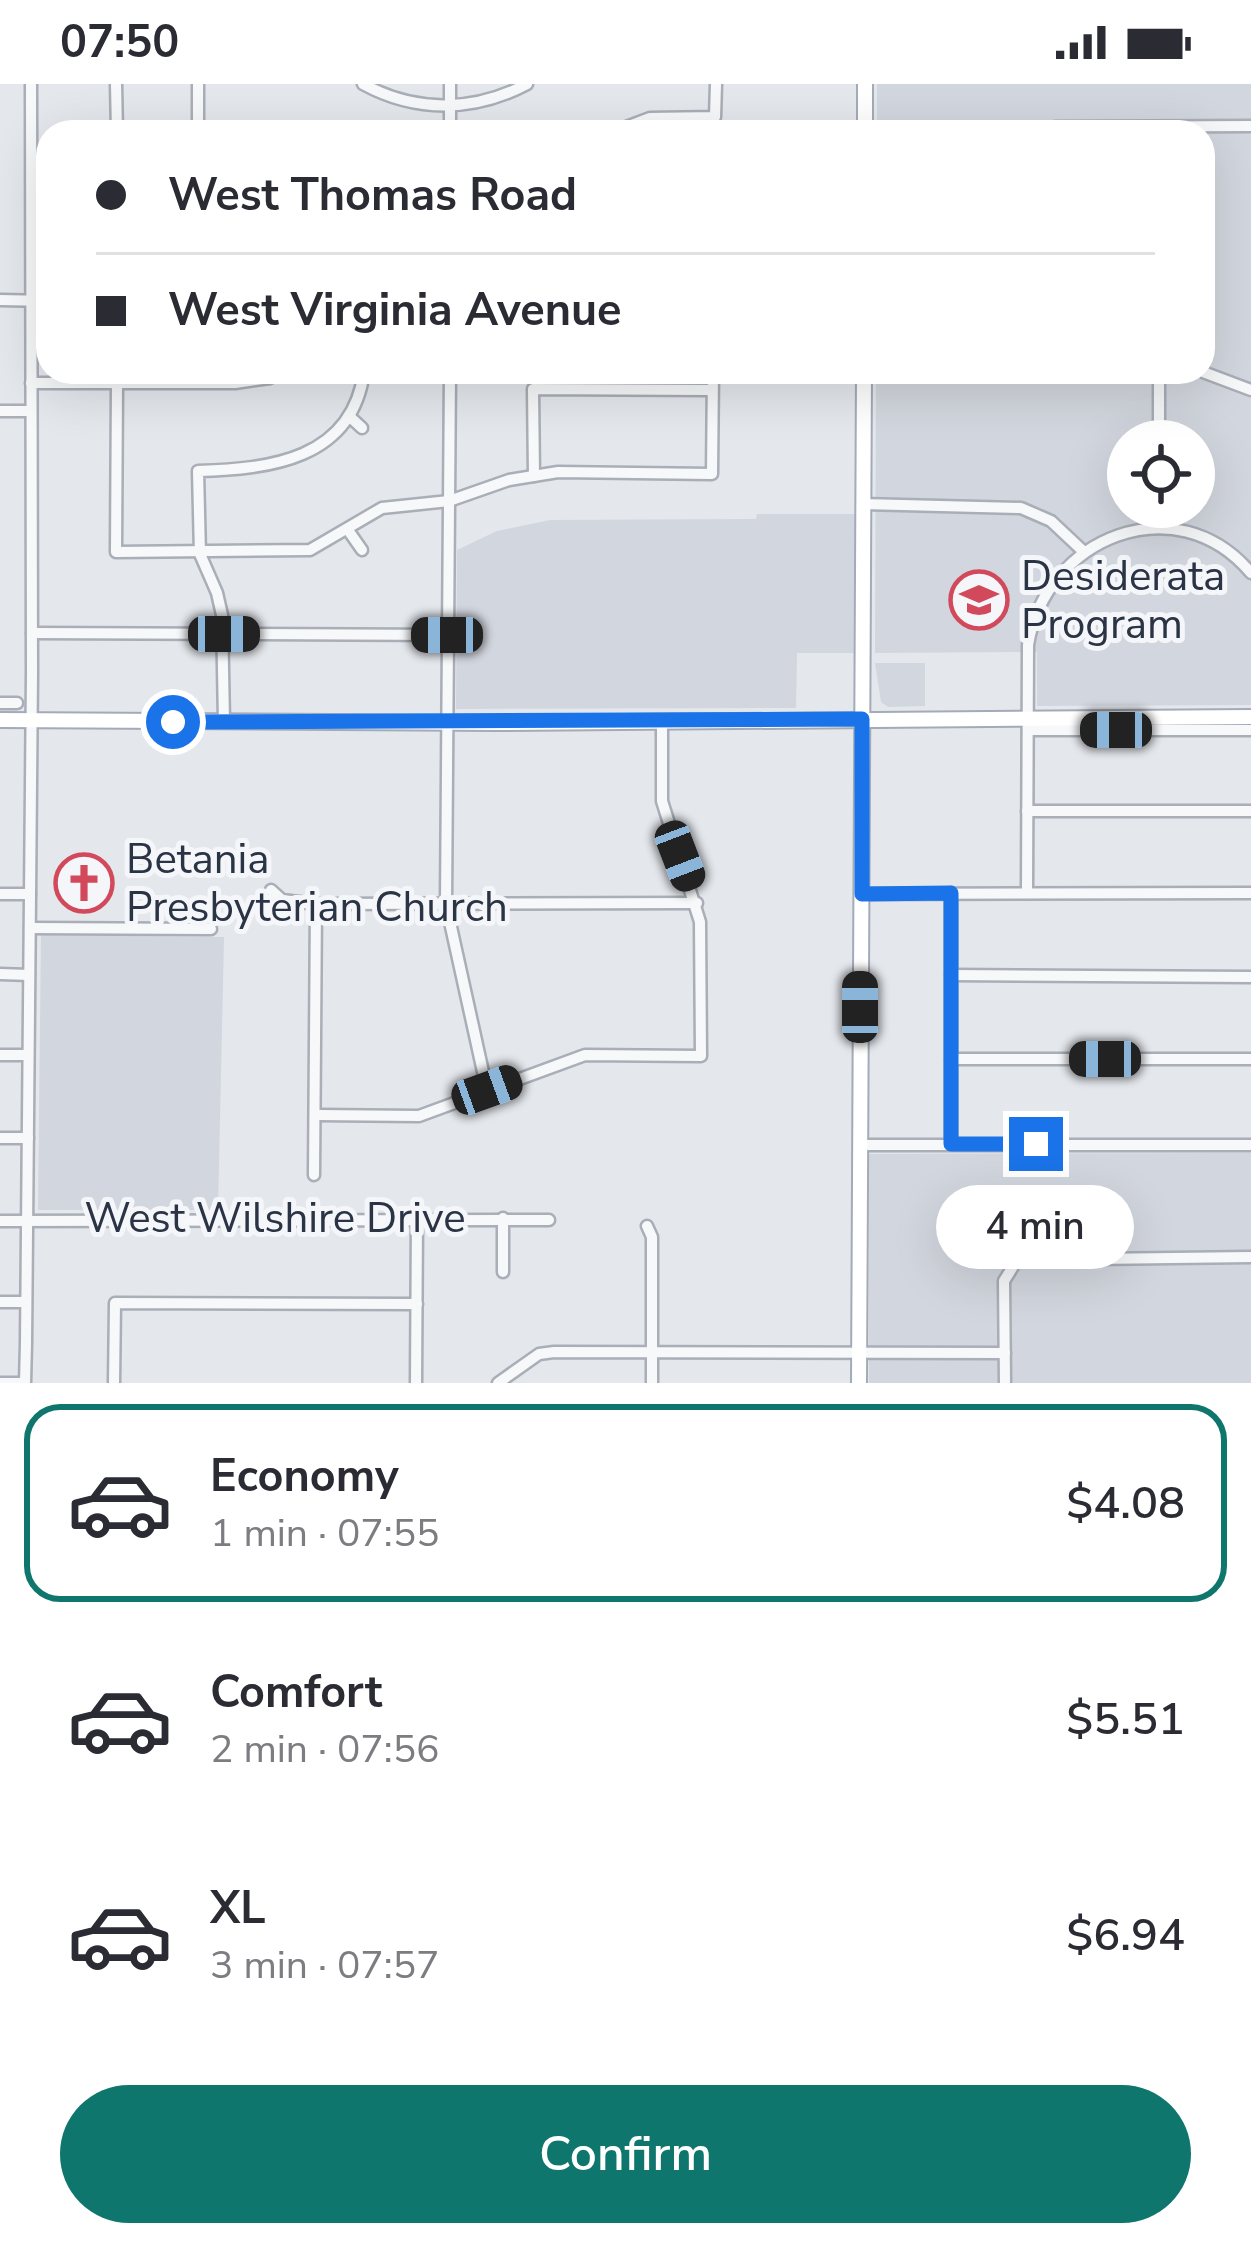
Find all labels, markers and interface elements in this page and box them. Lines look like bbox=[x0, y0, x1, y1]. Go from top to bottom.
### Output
text: 07:50 bbox=[60, 12, 179, 73]
text: West Thomas Road bbox=[168, 165, 577, 226]
text: West Virginia Avenue bbox=[168, 280, 622, 341]
map controls bbox=[1107, 420, 1215, 528]
button: locate bbox=[1107, 420, 1215, 528]
place label: Desiderata Program bbox=[1021, 548, 1225, 653]
school or university icon: Desiderata Program bbox=[948, 569, 1010, 631]
car bbox=[188, 616, 260, 652]
car bbox=[411, 617, 483, 653]
route start bbox=[146, 695, 200, 749]
car bbox=[1080, 712, 1152, 748]
car bbox=[650, 816, 710, 896]
place label: Betania Presbyterian Church bbox=[126, 831, 508, 936]
church icon: Betania Presbyterian Church bbox=[53, 852, 115, 914]
car bbox=[842, 971, 878, 1043]
car bbox=[1069, 1041, 1141, 1077]
car bbox=[447, 1061, 527, 1119]
route end bbox=[1009, 1117, 1063, 1171]
callout: 4 min bbox=[937, 1186, 1135, 1270]
street label: West Wilshire Drive bbox=[84, 1190, 466, 1247]
text: 4 min bbox=[985, 1200, 1085, 1253]
text: Economy bbox=[210, 1446, 399, 1507]
icon: car bbox=[66, 1449, 174, 1557]
text: $4.08 bbox=[1066, 1473, 1185, 1534]
text: 1 min · 07:55 bbox=[210, 1507, 439, 1560]
text: Comfort bbox=[210, 1662, 382, 1723]
icon: car bbox=[66, 1665, 174, 1773]
text: $5.51 bbox=[1066, 1689, 1185, 1750]
text: 2 min · 07:56 bbox=[210, 1723, 439, 1776]
text: XL bbox=[210, 1878, 266, 1939]
icon: car bbox=[66, 1881, 174, 1989]
text: $6.94 bbox=[1066, 1905, 1185, 1966]
text: 3 min · 07:57 bbox=[210, 1939, 439, 1992]
button: Confirm bbox=[60, 2085, 1191, 2223]

